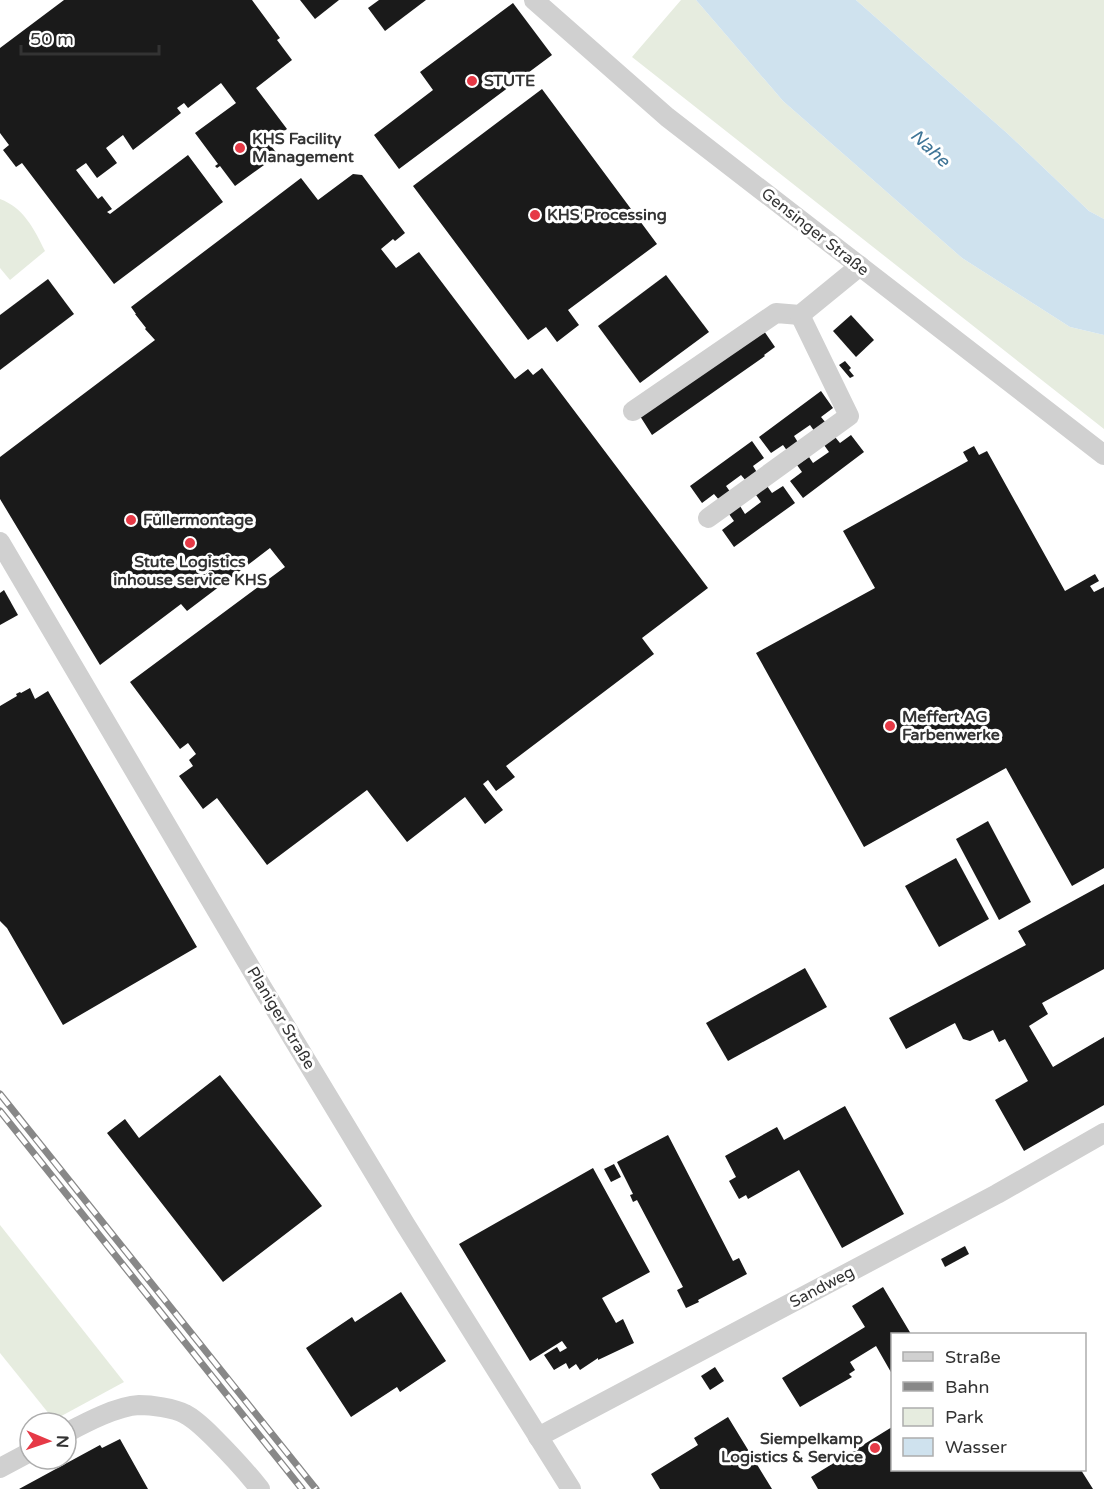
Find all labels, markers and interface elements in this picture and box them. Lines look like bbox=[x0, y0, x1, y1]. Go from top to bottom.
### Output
scale bar bbox=[21, 18, 159, 56]
text: 50 m bbox=[30, 28, 74, 50]
place label: STUTE bbox=[484, 71, 535, 91]
marker: STUTE bbox=[465, 74, 479, 88]
water label: Nahe bbox=[906, 124, 955, 172]
place label: KHS Facility Management bbox=[252, 129, 355, 167]
marker: KHS Facility Management bbox=[233, 141, 247, 155]
street label: Gensinger Straße bbox=[757, 184, 873, 280]
place label: KHS Processing bbox=[547, 205, 667, 225]
marker: KHS Processing bbox=[528, 208, 542, 222]
place label: Füllermontage bbox=[143, 510, 253, 530]
marker: Füllermontage bbox=[124, 513, 138, 527]
marker: Stute Logistics inhouse service KHS bbox=[183, 536, 197, 550]
place label: Stute Logistics inhouse service KHS bbox=[113, 552, 267, 590]
place label: Meffert AG Farbenwerke bbox=[902, 707, 1000, 745]
marker: Meffert AG Farbenwerke bbox=[883, 719, 897, 733]
street label: Planiger Straße bbox=[242, 963, 320, 1073]
street label: Sandweg bbox=[786, 1262, 858, 1312]
legend bbox=[891, 1333, 1086, 1471]
text: Straße bbox=[945, 1346, 1001, 1368]
text: Bahn bbox=[945, 1376, 990, 1398]
text: Park bbox=[945, 1406, 984, 1428]
north arrow bbox=[18, 1411, 78, 1471]
place label: Siempelkamp Logistics & Service bbox=[721, 1429, 863, 1467]
text: N bbox=[52, 1435, 72, 1448]
text: Wasser bbox=[945, 1436, 1007, 1458]
marker: Siempelkamp Logistics & Service bbox=[868, 1441, 882, 1455]

